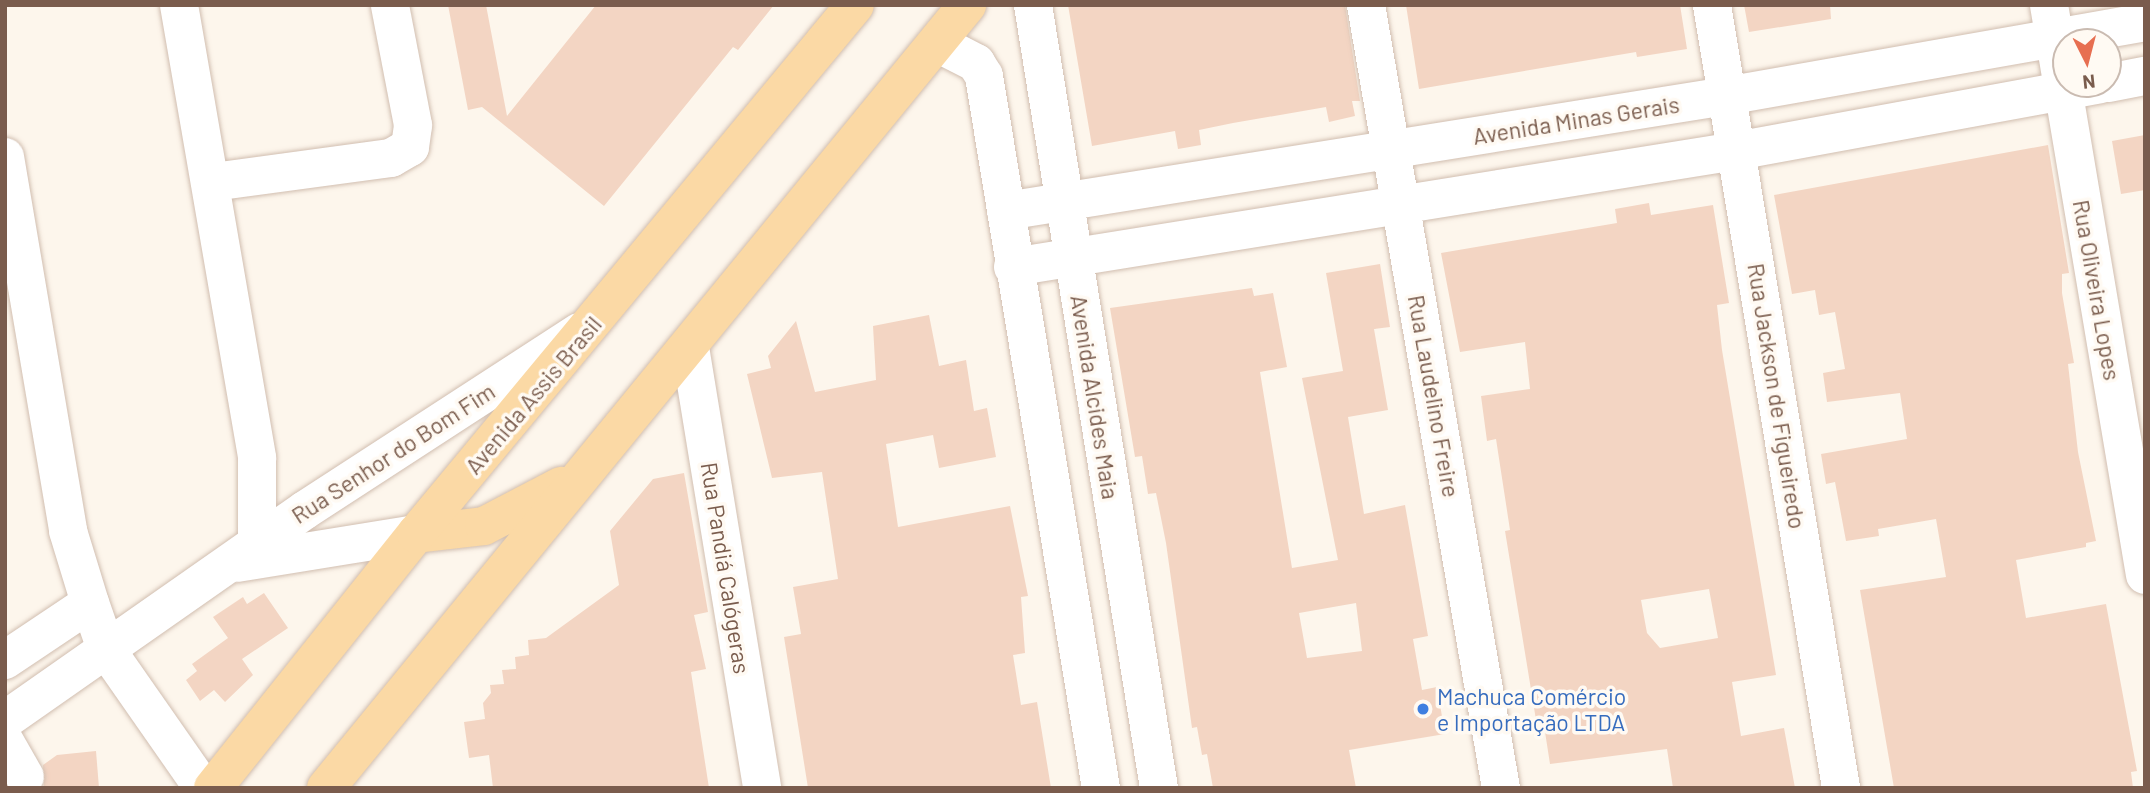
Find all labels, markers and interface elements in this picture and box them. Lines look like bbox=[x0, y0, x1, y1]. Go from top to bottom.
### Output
north arrow bbox=[2052, 28, 2122, 98]
text: N bbox=[2082, 70, 2097, 94]
street label: Avenida Minas Gerais bbox=[1471, 90, 1681, 150]
street label: Rua Oliveira Lopes bbox=[2068, 198, 2126, 382]
street label: Rua Jackson de Figueiredo bbox=[1742, 261, 1812, 531]
street label: Avenida Alcides Maia bbox=[1065, 293, 1125, 501]
street label: Rua Laudelino Freire bbox=[1403, 293, 1465, 499]
street label: Avenida Assis Brasil bbox=[459, 311, 607, 479]
street label: Rua Senhor do Bom Fim bbox=[286, 377, 500, 529]
street label: Rua Pandiá Calógeras bbox=[696, 460, 756, 676]
place label: Machuca Comércio e Importação LTDA bbox=[1437, 682, 1626, 736]
marker: Machuca Comércio e Importação LTDA bbox=[1415, 701, 1431, 717]

